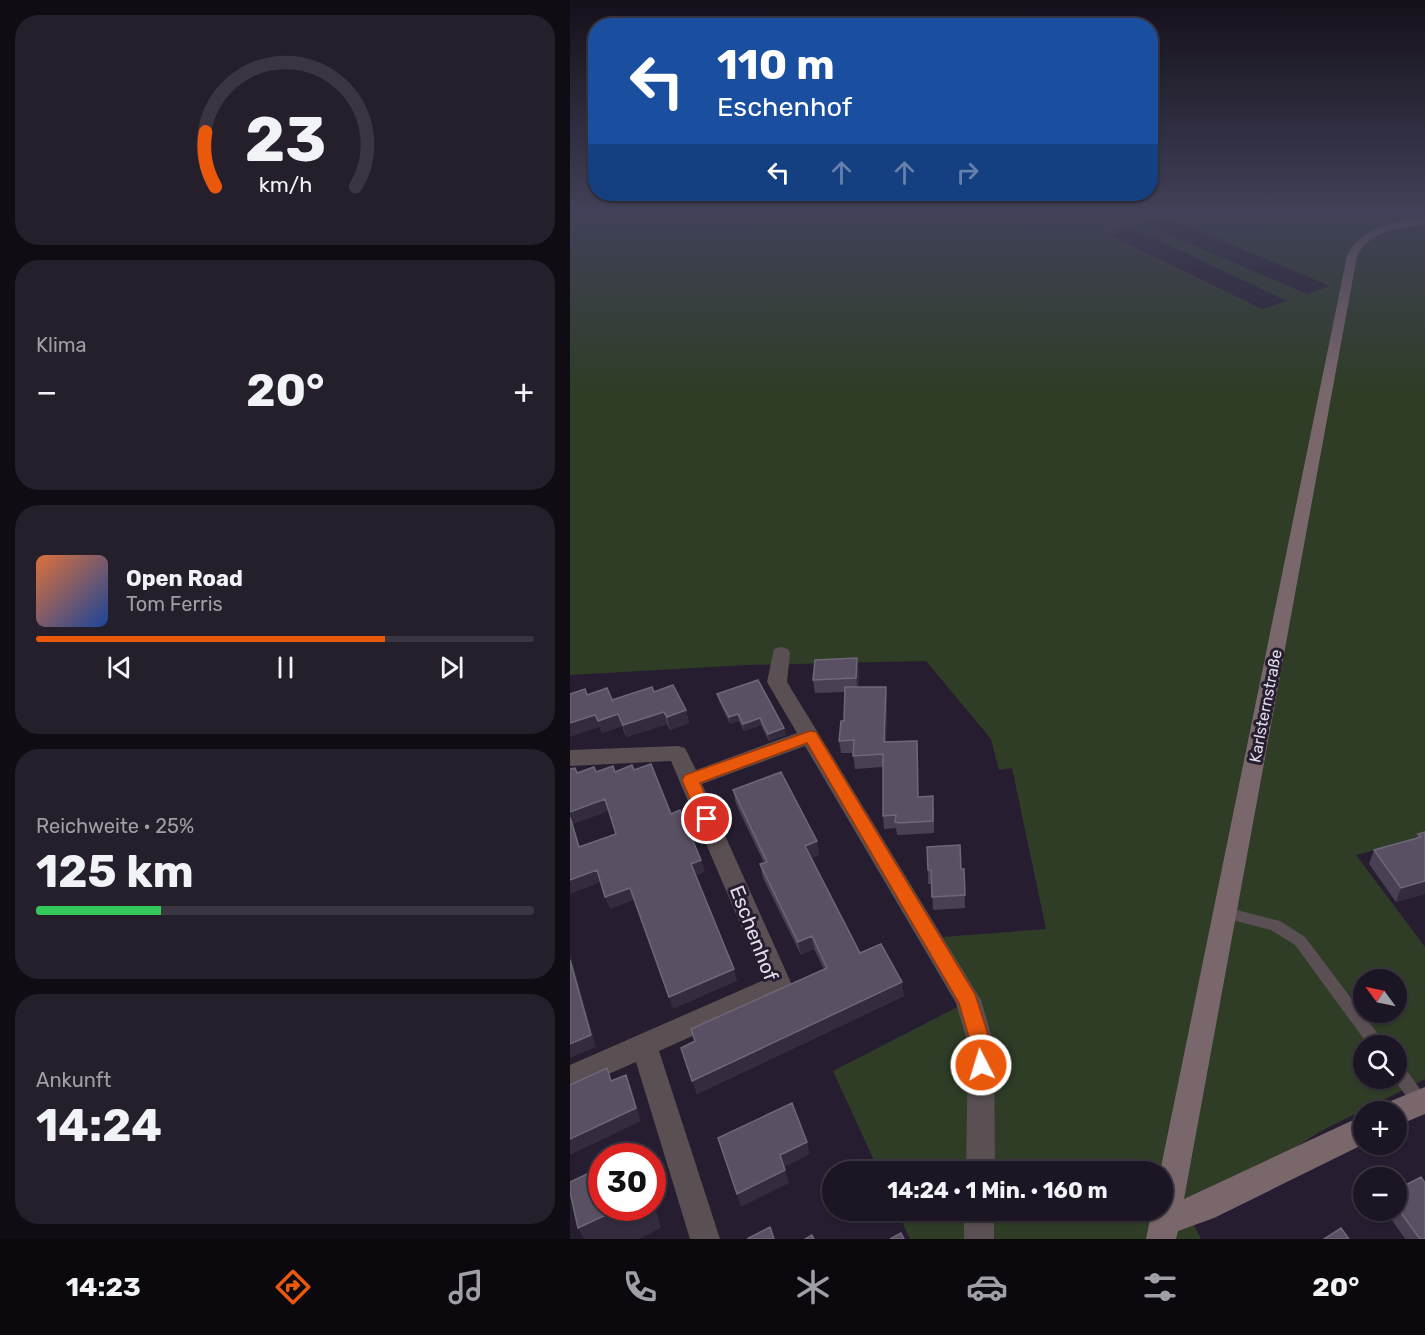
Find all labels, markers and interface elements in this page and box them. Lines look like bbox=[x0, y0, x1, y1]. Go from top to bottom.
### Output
text: 110 m bbox=[717, 40, 835, 90]
icon: left bbox=[618, 42, 696, 120]
text: Eschenhof bbox=[717, 91, 852, 123]
text: 23 bbox=[244, 103, 326, 177]
icon: left bbox=[762, 156, 795, 189]
icon: ahead bbox=[825, 156, 858, 189]
icon: ahead bbox=[888, 156, 921, 189]
icon: right bbox=[951, 156, 984, 189]
text: km/h bbox=[258, 172, 312, 197]
text: Klima bbox=[36, 333, 87, 357]
text: 20° bbox=[246, 364, 325, 417]
text: − bbox=[36, 372, 57, 411]
text: + bbox=[513, 372, 534, 411]
text: Open Road bbox=[126, 565, 243, 592]
text: Tom Ferris bbox=[126, 592, 223, 616]
street label: Karlsternstraße bbox=[1245, 648, 1286, 764]
icon: previous bbox=[103, 651, 136, 684]
icon: pause bbox=[269, 651, 302, 684]
icon: next bbox=[435, 651, 468, 684]
pin bbox=[681, 793, 732, 844]
icon: arrive bbox=[690, 802, 723, 835]
text: Reichweite · 25% bbox=[36, 814, 194, 838]
text: 125 km bbox=[36, 845, 194, 898]
street label: Eschenhof bbox=[725, 882, 783, 984]
north arrow bbox=[1353, 969, 1407, 1023]
map controls bbox=[1353, 969, 1407, 1221]
position arrow bbox=[949, 1033, 1013, 1097]
button: search bbox=[1353, 1035, 1407, 1089]
text: Ankunft bbox=[36, 1068, 111, 1092]
text: 14:24 bbox=[36, 1099, 162, 1152]
button: + bbox=[1353, 1101, 1407, 1155]
speed limit sign: 30 bbox=[588, 1143, 666, 1221]
button: − bbox=[1353, 1167, 1407, 1221]
text: 14:24 · 1 Min. · 160 m bbox=[887, 1177, 1108, 1204]
icon: directions bbox=[272, 1266, 314, 1308]
icon: music bbox=[445, 1266, 487, 1308]
icon: phone bbox=[619, 1266, 661, 1308]
icon: climate bbox=[792, 1266, 834, 1308]
icon: car bbox=[966, 1266, 1008, 1308]
icon: filters bbox=[1139, 1266, 1181, 1308]
text: 14:23 bbox=[66, 1271, 141, 1303]
text: 20° bbox=[1312, 1271, 1359, 1303]

